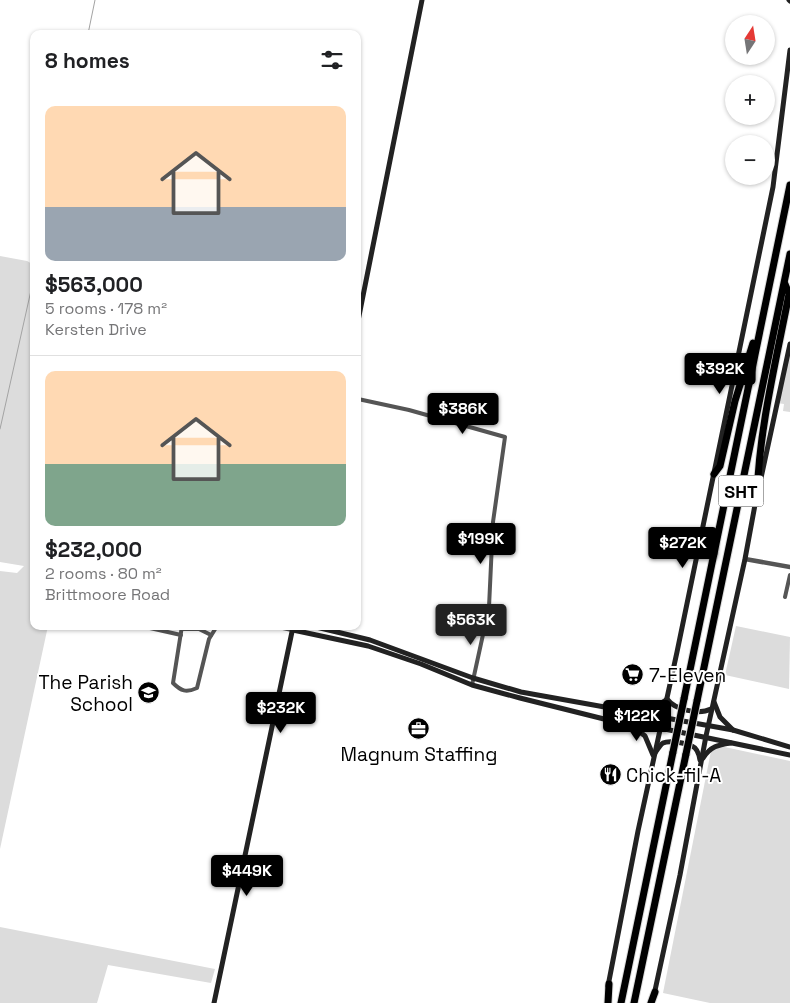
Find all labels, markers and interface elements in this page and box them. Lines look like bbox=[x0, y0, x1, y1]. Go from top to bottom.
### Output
north arrow bbox=[725, 15, 775, 65]
map controls bbox=[725, 15, 775, 185]
icon: filters bbox=[318, 46, 346, 74]
text: 8 homes bbox=[45, 47, 130, 74]
button: + bbox=[725, 75, 775, 125]
button: − bbox=[725, 135, 775, 185]
icon: home bbox=[151, 138, 241, 228]
text: $563,000 bbox=[45, 271, 143, 298]
text: 5 rooms · 178 m² bbox=[45, 298, 167, 319]
text: Kersten Drive bbox=[45, 319, 147, 340]
pin: $392K bbox=[685, 352, 755, 395]
text: $392K bbox=[696, 358, 744, 379]
pin: $386K bbox=[428, 392, 498, 435]
text: $386K bbox=[439, 398, 487, 419]
icon: home bbox=[151, 404, 241, 494]
road number: SHT bbox=[718, 476, 764, 506]
pin: $199K bbox=[446, 522, 516, 565]
pin: $272K bbox=[648, 526, 718, 569]
text: $199K bbox=[458, 528, 504, 549]
text: $272K bbox=[659, 532, 707, 553]
text: $232,000 bbox=[45, 536, 142, 563]
text: 2 rooms · 80 m² bbox=[45, 563, 162, 584]
text: Brittmoore Road bbox=[45, 584, 170, 605]
pin: $563K bbox=[436, 604, 506, 646]
text: $563K bbox=[447, 609, 495, 630]
supermarket icon: 7-Eleven bbox=[621, 663, 645, 687]
place label: 7-Eleven bbox=[649, 663, 726, 688]
place label: The Parish School bbox=[38, 670, 133, 717]
school or university icon: The Parish School bbox=[137, 681, 161, 705]
pin: $232K bbox=[246, 692, 316, 734]
text: $232K bbox=[257, 697, 305, 718]
pin: $122K bbox=[602, 700, 672, 742]
text: $122K bbox=[614, 705, 660, 726]
office icon: Magnum Staffing bbox=[407, 716, 431, 740]
place label: Magnum Staffing bbox=[341, 742, 497, 767]
restaurant icon: Chick-fil-A bbox=[598, 763, 622, 787]
place label: Chick-fil-A bbox=[626, 763, 721, 788]
pin: $449K bbox=[212, 854, 282, 897]
text: $449K bbox=[222, 860, 272, 881]

